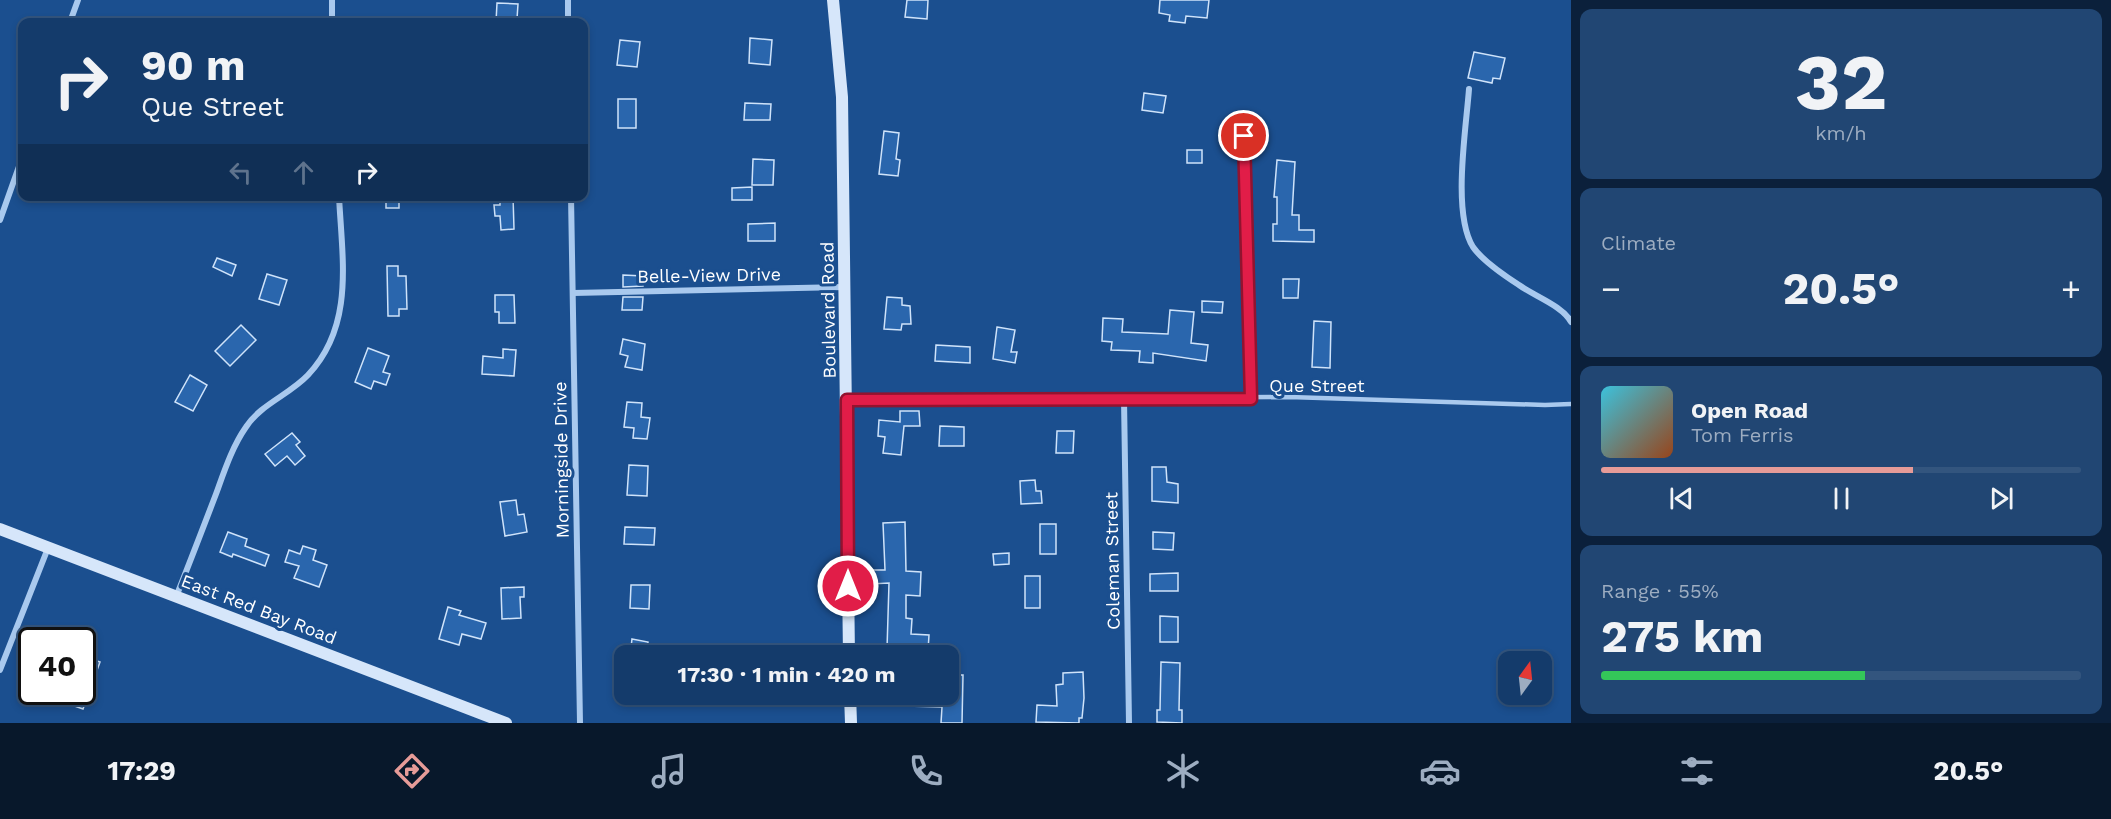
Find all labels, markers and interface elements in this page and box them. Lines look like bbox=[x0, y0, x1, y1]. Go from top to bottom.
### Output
text: 32 bbox=[1795, 36, 1887, 128]
text: 90 m bbox=[141, 41, 245, 90]
icon: right bbox=[42, 42, 120, 120]
text: Que Street bbox=[141, 91, 284, 123]
pin bbox=[1218, 110, 1269, 161]
icon: arrive bbox=[1227, 119, 1260, 152]
text: km/h bbox=[1815, 121, 1867, 145]
icon: left bbox=[224, 156, 257, 189]
icon: ahead bbox=[287, 156, 320, 189]
icon: right bbox=[350, 156, 383, 189]
text: Climate bbox=[1601, 231, 1676, 255]
street label: Boulevard Road bbox=[816, 241, 840, 379]
text: 20.5° bbox=[1783, 262, 1899, 315]
street label: Belle-View Drive bbox=[637, 263, 781, 287]
text: − bbox=[1601, 269, 1621, 308]
text: + bbox=[2061, 269, 2081, 308]
street label: Que Street bbox=[1269, 375, 1365, 396]
street label: Morningside Drive bbox=[549, 381, 573, 539]
text: Open Road bbox=[1691, 398, 1808, 423]
text: Tom Ferris bbox=[1691, 423, 1794, 447]
icon: previous bbox=[1665, 482, 1698, 515]
icon: pause bbox=[1825, 482, 1858, 515]
icon: next bbox=[1985, 482, 2018, 515]
street label: Coleman Street bbox=[1100, 491, 1124, 630]
position arrow bbox=[816, 554, 880, 618]
street label: East Red Bay Road bbox=[178, 570, 340, 648]
text: Range · 55% bbox=[1601, 579, 1719, 603]
text: 275 km bbox=[1601, 610, 1763, 663]
speed limit sign: 40 bbox=[18, 627, 96, 705]
north arrow bbox=[1498, 651, 1552, 705]
map controls bbox=[1498, 651, 1552, 705]
text: 17:30 · 1 min · 420 m bbox=[677, 662, 896, 687]
icon: directions bbox=[391, 750, 433, 792]
icon: music bbox=[648, 750, 690, 792]
icon: phone bbox=[905, 750, 947, 792]
icon: climate bbox=[1162, 750, 1204, 792]
icon: car bbox=[1419, 750, 1461, 792]
icon: filters bbox=[1676, 750, 1718, 792]
text: 17:29 bbox=[108, 755, 176, 787]
text: 20.5° bbox=[1933, 755, 2003, 787]

